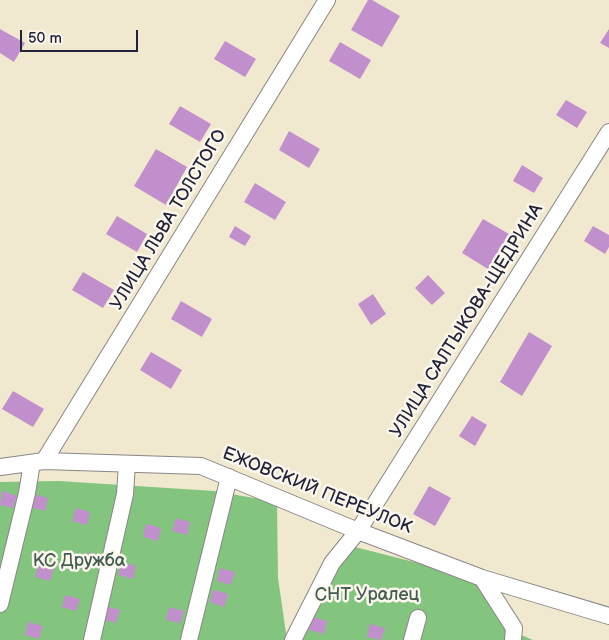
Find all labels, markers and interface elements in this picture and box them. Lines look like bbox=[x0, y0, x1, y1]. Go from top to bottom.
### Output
scale bar bbox=[22, 20, 140, 52]
text: 50 m bbox=[28, 29, 62, 48]
street label: УЛИЦА ЛЬВА ТОЛСТОГО bbox=[107, 126, 231, 314]
street label: УЛИЦА САЛТЫКОВА-ЩЕДРИНА bbox=[386, 200, 548, 442]
street label: ЕЖОВСКИЙ ПЕРЕУЛОК bbox=[219, 443, 415, 539]
park label: КС Дружба bbox=[33, 550, 125, 572]
park label: СНТ Уралец bbox=[315, 584, 419, 606]

